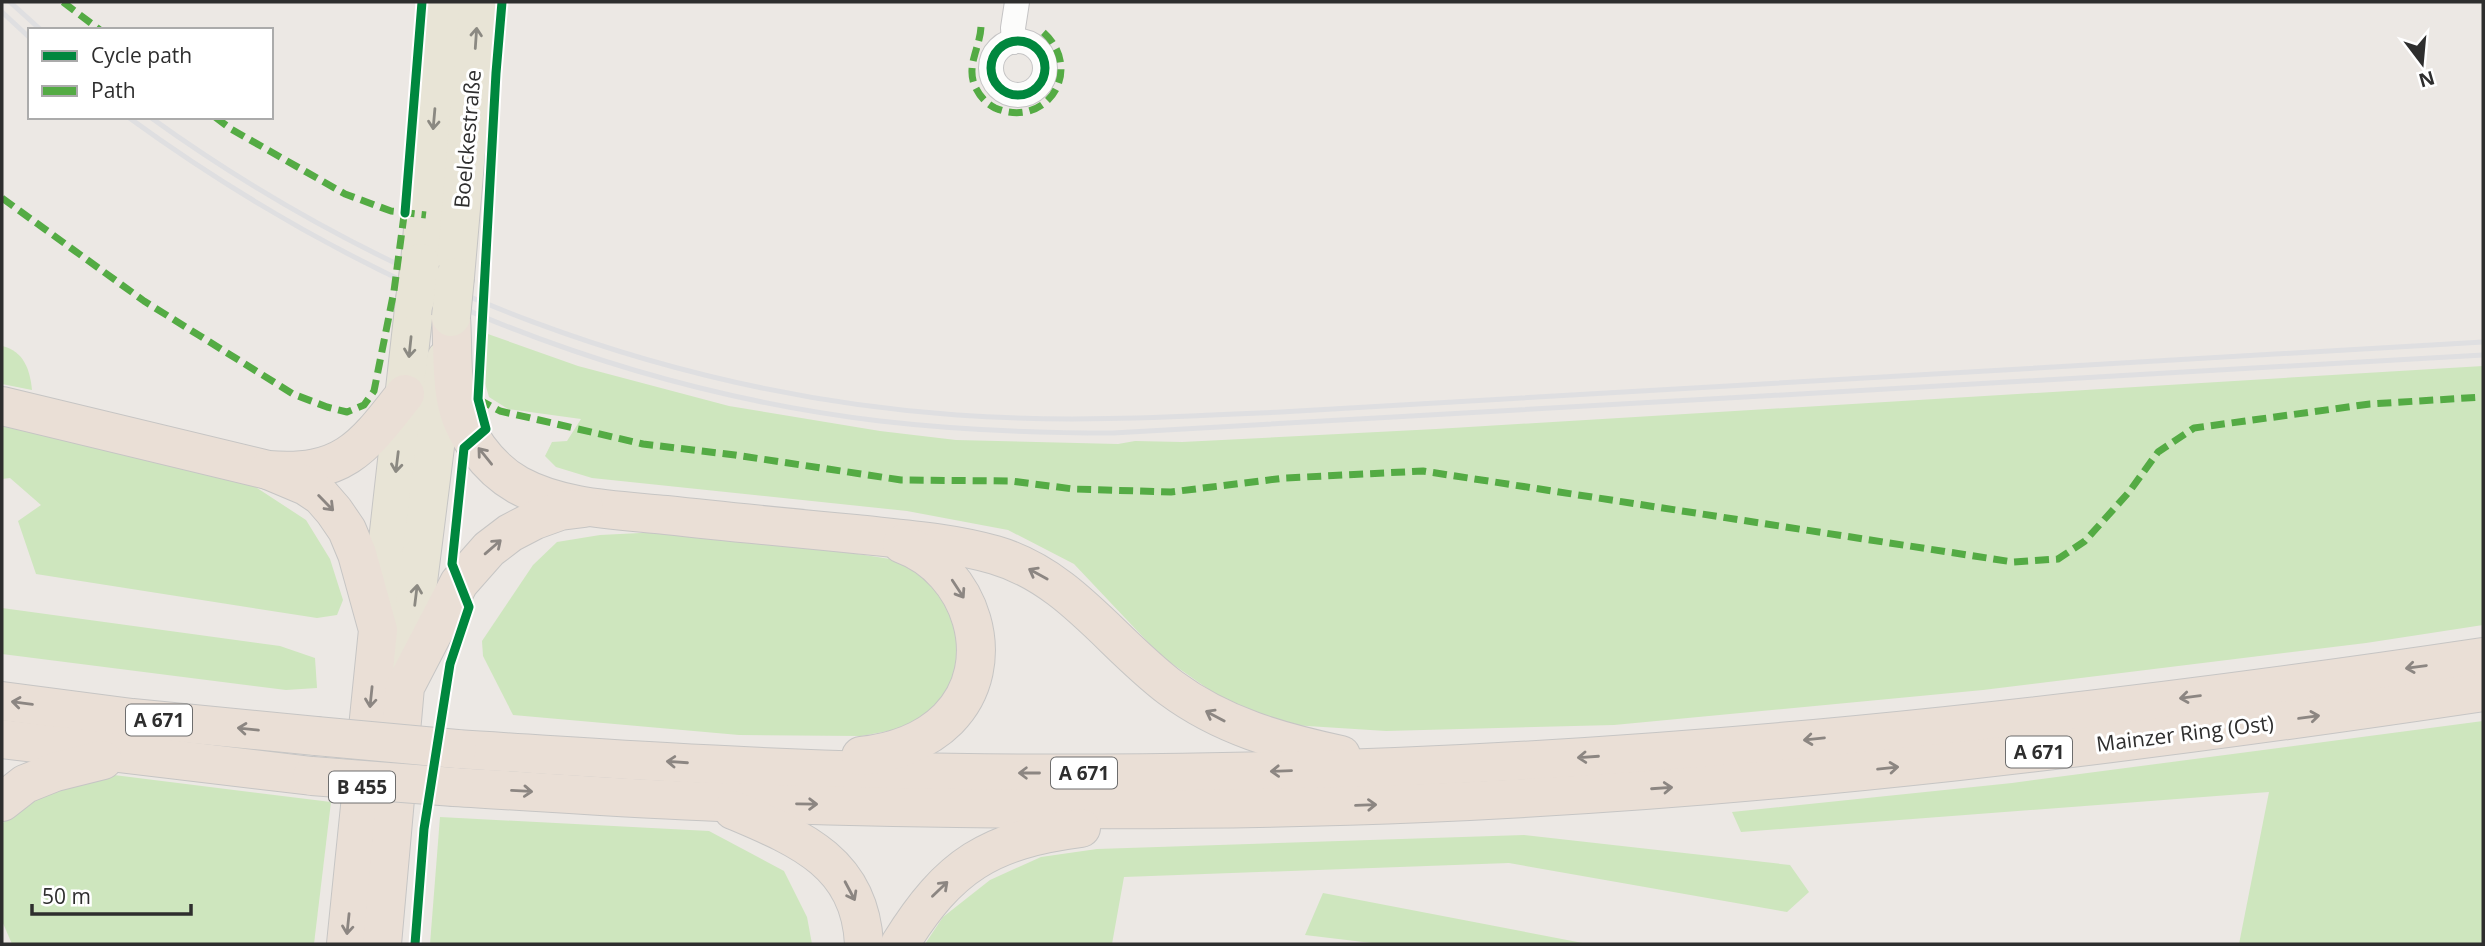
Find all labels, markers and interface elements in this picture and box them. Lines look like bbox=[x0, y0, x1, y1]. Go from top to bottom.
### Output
one-way arrow bbox=[470, 27, 483, 50]
legend bbox=[28, 28, 273, 119]
north arrow bbox=[2387, 28, 2457, 98]
text: Cycle path bbox=[91, 41, 192, 69]
text: N bbox=[2416, 65, 2438, 94]
street label: Boelckestraße bbox=[447, 69, 487, 209]
text: Path bbox=[91, 76, 136, 104]
one-way arrow bbox=[427, 107, 440, 129]
one-way arrow bbox=[403, 335, 416, 358]
one-way arrow bbox=[477, 448, 493, 466]
one-way arrow bbox=[391, 450, 404, 472]
one-way arrow bbox=[318, 495, 335, 512]
one-way arrow bbox=[483, 539, 501, 555]
one-way arrow bbox=[1029, 567, 1049, 581]
one-way arrow bbox=[951, 578, 965, 598]
one-way arrow bbox=[410, 584, 423, 607]
one-way arrow bbox=[2405, 661, 2428, 674]
one-way arrow bbox=[364, 686, 377, 708]
one-way arrow bbox=[2179, 691, 2202, 704]
one-way arrow bbox=[11, 697, 34, 710]
road number: A 671 bbox=[126, 705, 192, 736]
one-way arrow bbox=[1205, 708, 1226, 722]
street label: Mainzer Ring (Ost) bbox=[2095, 708, 2275, 758]
one-way arrow bbox=[2297, 711, 2320, 724]
one-way arrow bbox=[237, 723, 260, 736]
one-way arrow bbox=[1804, 733, 1826, 746]
road number: A 671 bbox=[2006, 736, 2072, 768]
one-way arrow bbox=[1577, 751, 1599, 764]
one-way arrow bbox=[666, 756, 689, 769]
road number: A 671 bbox=[1051, 758, 1117, 788]
one-way arrow bbox=[1876, 761, 1899, 774]
one-way arrow bbox=[1270, 764, 1293, 777]
one-way arrow bbox=[1018, 766, 1041, 780]
road number: B 455 bbox=[329, 772, 395, 802]
one-way arrow bbox=[1650, 781, 1673, 794]
one-way arrow bbox=[510, 784, 533, 797]
one-way arrow bbox=[795, 798, 818, 811]
one-way arrow bbox=[1354, 798, 1377, 811]
scale bar bbox=[32, 872, 191, 916]
one-way arrow bbox=[844, 880, 858, 901]
one-way arrow bbox=[931, 881, 948, 898]
text: 50 m bbox=[42, 882, 91, 910]
one-way arrow bbox=[341, 912, 354, 935]

